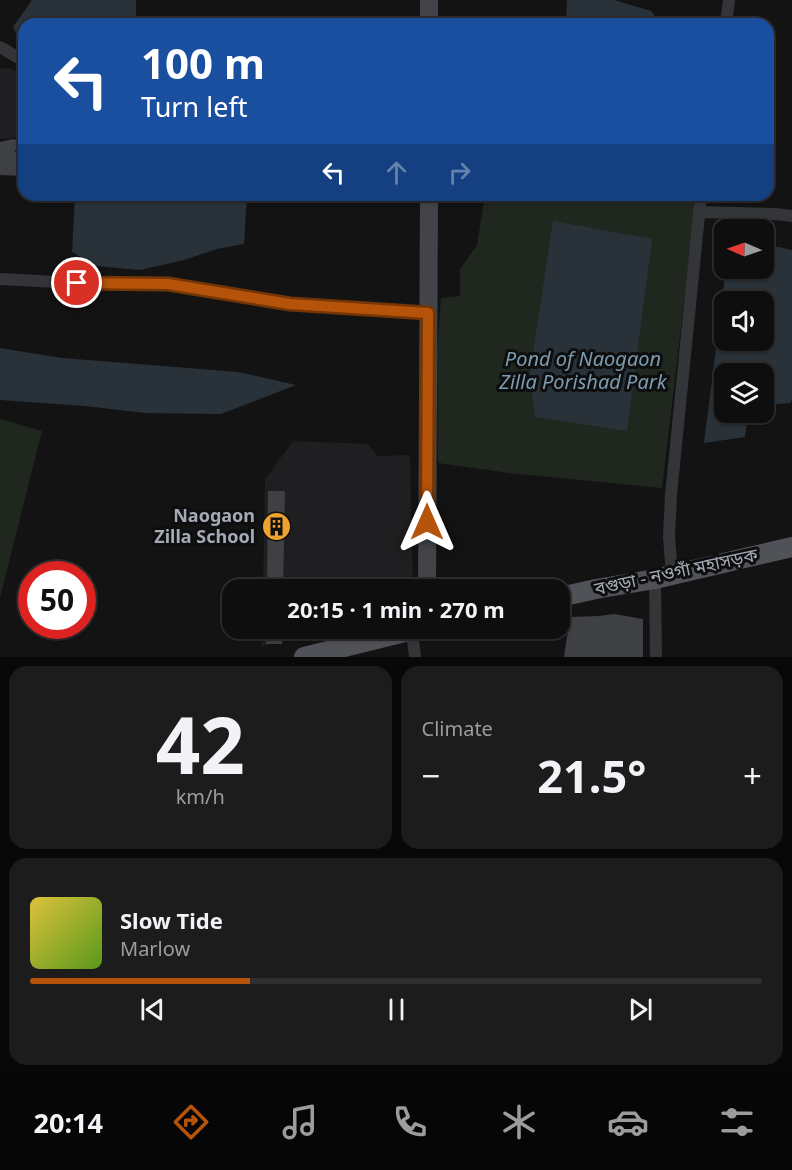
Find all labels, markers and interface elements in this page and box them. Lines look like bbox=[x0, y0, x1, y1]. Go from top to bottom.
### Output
text: 100 m bbox=[141, 34, 265, 91]
icon: left bbox=[42, 42, 120, 120]
text: Turn left bbox=[141, 88, 247, 125]
icon: left bbox=[317, 156, 350, 189]
icon: ahead bbox=[380, 156, 413, 189]
icon: right bbox=[443, 156, 476, 189]
north arrow bbox=[714, 219, 774, 279]
map controls bbox=[714, 219, 774, 423]
pin bbox=[51, 257, 102, 308]
icon: arrive bbox=[60, 266, 93, 299]
button: sound bbox=[714, 291, 774, 351]
water label: Pond of Naogaon Zilla Porishad Park bbox=[498, 345, 668, 395]
button: layers bbox=[714, 363, 774, 423]
position arrow bbox=[395, 490, 459, 554]
place label: Naogaon Zilla School bbox=[154, 503, 255, 548]
building icon: Naogaon Zilla School bbox=[260, 510, 292, 542]
street label: বগুড়া - নওগাঁ মহাসড়ক bbox=[591, 542, 760, 600]
speed limit sign: 50 bbox=[18, 561, 96, 639]
text: 20:15 · 1 min · 270 m bbox=[287, 594, 505, 624]
text: 42 bbox=[156, 691, 245, 797]
text: Climate bbox=[422, 715, 493, 742]
text: 21.5° bbox=[537, 745, 646, 806]
text: − bbox=[422, 753, 440, 798]
text: + bbox=[743, 753, 762, 798]
text: km/h bbox=[176, 783, 225, 810]
text: Slow Tide bbox=[120, 905, 223, 935]
text: Marlow bbox=[120, 935, 190, 962]
icon: previous bbox=[136, 993, 169, 1026]
icon: pause bbox=[380, 993, 413, 1026]
icon: next bbox=[624, 993, 657, 1026]
icon: directions bbox=[170, 1101, 212, 1143]
icon: music bbox=[279, 1101, 321, 1143]
icon: phone bbox=[389, 1101, 431, 1143]
icon: climate bbox=[498, 1101, 540, 1143]
icon: car bbox=[607, 1101, 649, 1143]
icon: filters bbox=[716, 1101, 758, 1143]
text: 20:14 bbox=[34, 1104, 103, 1141]

